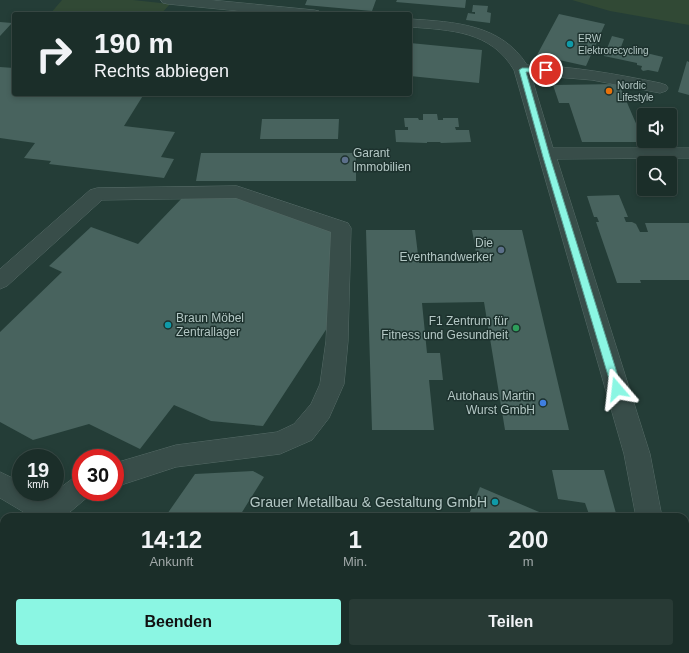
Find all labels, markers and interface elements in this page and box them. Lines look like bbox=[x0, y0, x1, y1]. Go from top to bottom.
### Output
icon: right bbox=[28, 28, 80, 80]
text: 190 m bbox=[94, 28, 173, 59]
place label: ERW Elektrorecycling bbox=[578, 33, 649, 56]
marker: ERW Elektrorecycling bbox=[565, 39, 575, 49]
pin bbox=[529, 53, 563, 87]
icon: arrive bbox=[535, 59, 557, 81]
text: Rechts abbiegen bbox=[94, 61, 229, 81]
place label: Nordic Lifestyle bbox=[617, 80, 654, 103]
marker: Nordic Lifestyle bbox=[604, 86, 614, 96]
map controls bbox=[637, 108, 677, 196]
button: sound bbox=[637, 108, 677, 148]
place label: Garant Immobilien bbox=[353, 146, 411, 174]
marker: Garant Immobilien bbox=[340, 155, 350, 165]
button: search bbox=[637, 156, 677, 196]
place label: Die Eventhandwerker bbox=[400, 236, 493, 264]
marker: Die Eventhandwerker bbox=[496, 245, 506, 255]
place label: Braun Möbel Zentrallager bbox=[176, 311, 244, 339]
place label: F1 Zentrum für Fitness und Gesundheit bbox=[381, 314, 509, 342]
marker: Braun Möbel Zentrallager bbox=[163, 320, 173, 330]
marker: F1 Zentrum für Fitness und Gesundheit bbox=[511, 323, 521, 333]
position arrow bbox=[596, 368, 638, 410]
place label: Autohaus Martin Wurst GmbH bbox=[448, 389, 535, 417]
marker: Autohaus Martin Wurst GmbH bbox=[538, 398, 548, 408]
speed limit sign: 30 bbox=[72, 449, 124, 501]
text: 19 bbox=[27, 459, 49, 481]
text: km/h bbox=[27, 479, 49, 490]
place label: Grauer Metallbau & Gestaltung GmbH bbox=[250, 494, 487, 510]
marker: Grauer Metallbau & Gestaltung GmbH bbox=[490, 497, 500, 507]
text: 14:12 bbox=[141, 526, 202, 553]
text: 1 bbox=[348, 526, 362, 553]
text: 200 bbox=[508, 526, 548, 553]
text: Ankunft bbox=[149, 554, 193, 569]
text: Min. bbox=[343, 554, 367, 569]
text: m bbox=[523, 554, 534, 569]
button: Beenden bbox=[16, 599, 341, 645]
button: Teilen bbox=[349, 599, 673, 645]

